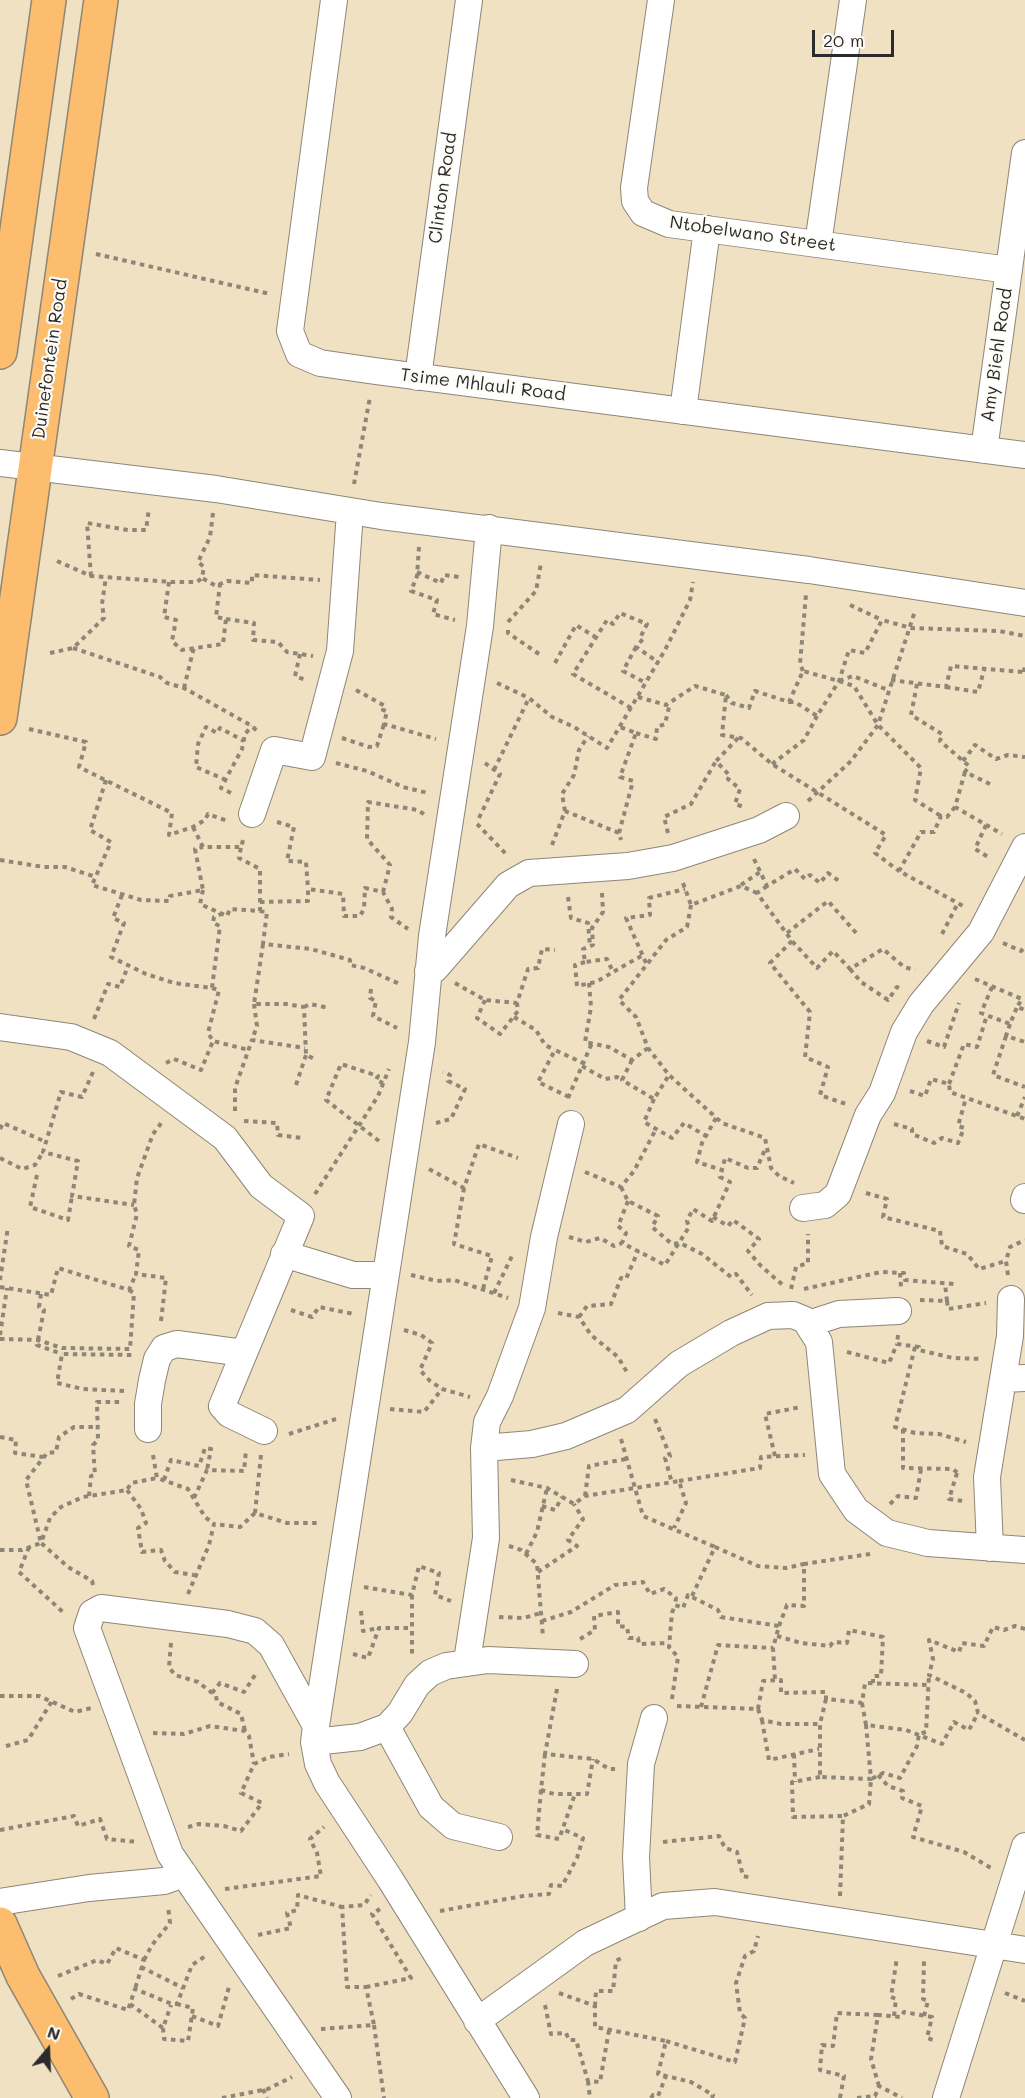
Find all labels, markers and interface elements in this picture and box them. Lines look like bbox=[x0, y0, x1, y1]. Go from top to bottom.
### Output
scale bar bbox=[815, 18, 898, 56]
text: 20 m bbox=[823, 28, 864, 52]
street label: Clinton Road bbox=[425, 131, 461, 245]
street label: Ntobelwano Street bbox=[668, 212, 838, 256]
street label: Duinefontein Road bbox=[28, 277, 72, 441]
street label: Amy Biehl Road bbox=[977, 287, 1017, 423]
street label: Tsime Mhlauli Road bbox=[399, 364, 567, 406]
north arrow bbox=[18, 2020, 78, 2080]
text: N bbox=[45, 2021, 63, 2044]

